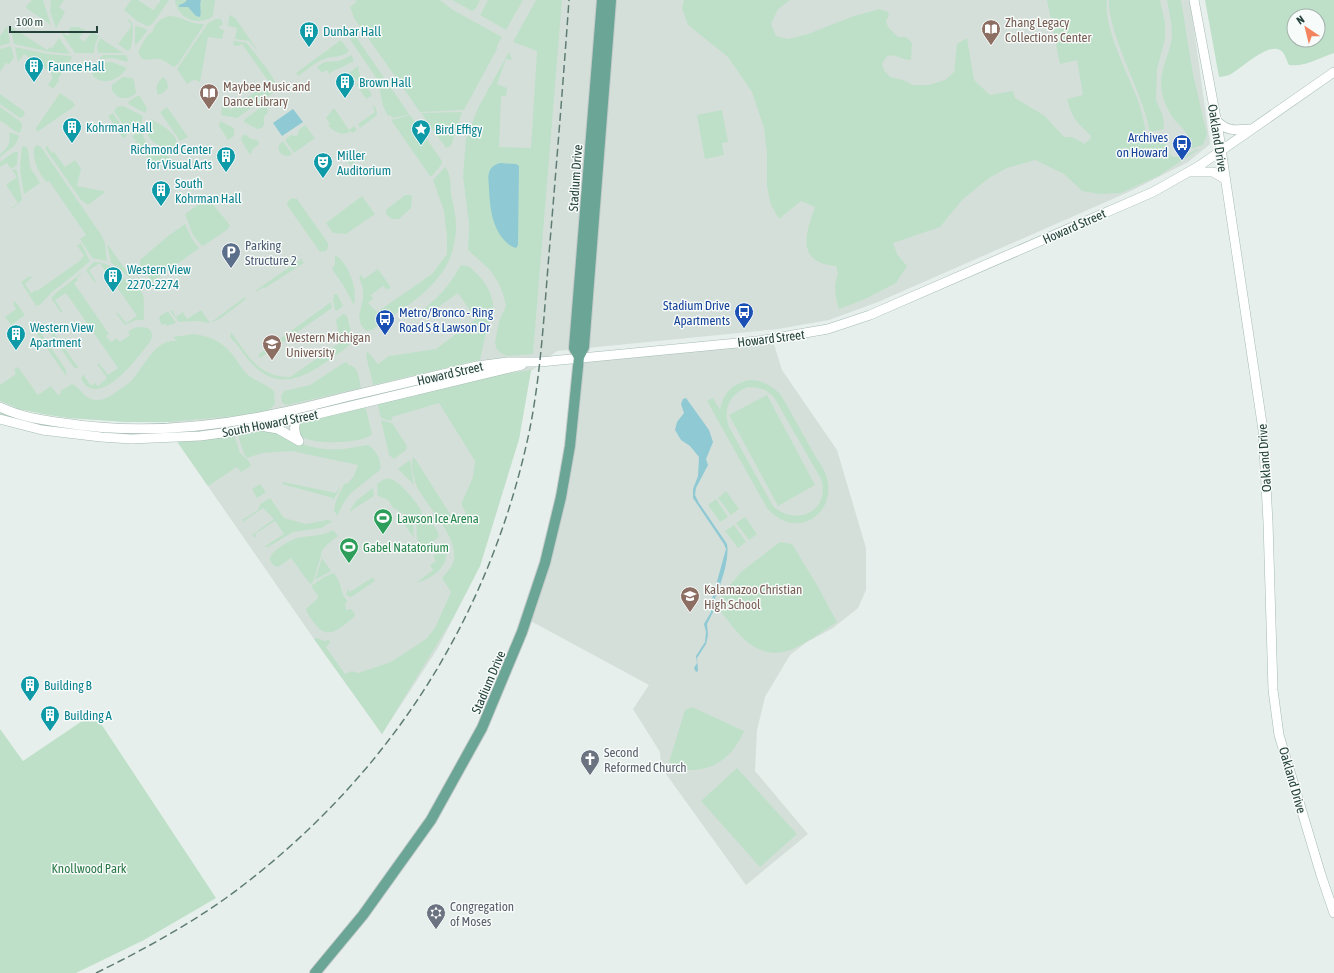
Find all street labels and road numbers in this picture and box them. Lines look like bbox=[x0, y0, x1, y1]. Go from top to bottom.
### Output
street label: Oakland Drive bbox=[1205, 103, 1230, 173]
street label: Stadium Drive bbox=[566, 144, 585, 212]
street label: Howard Street bbox=[1040, 206, 1108, 247]
street label: Howard Street bbox=[737, 327, 806, 350]
street label: Howard Street bbox=[416, 359, 485, 388]
street label: South Howard Street bbox=[221, 407, 319, 440]
street label: Oakland Drive bbox=[1255, 423, 1274, 493]
street label: Stadium Drive bbox=[468, 648, 509, 716]
street label: Oakland Drive bbox=[1276, 745, 1309, 815]

